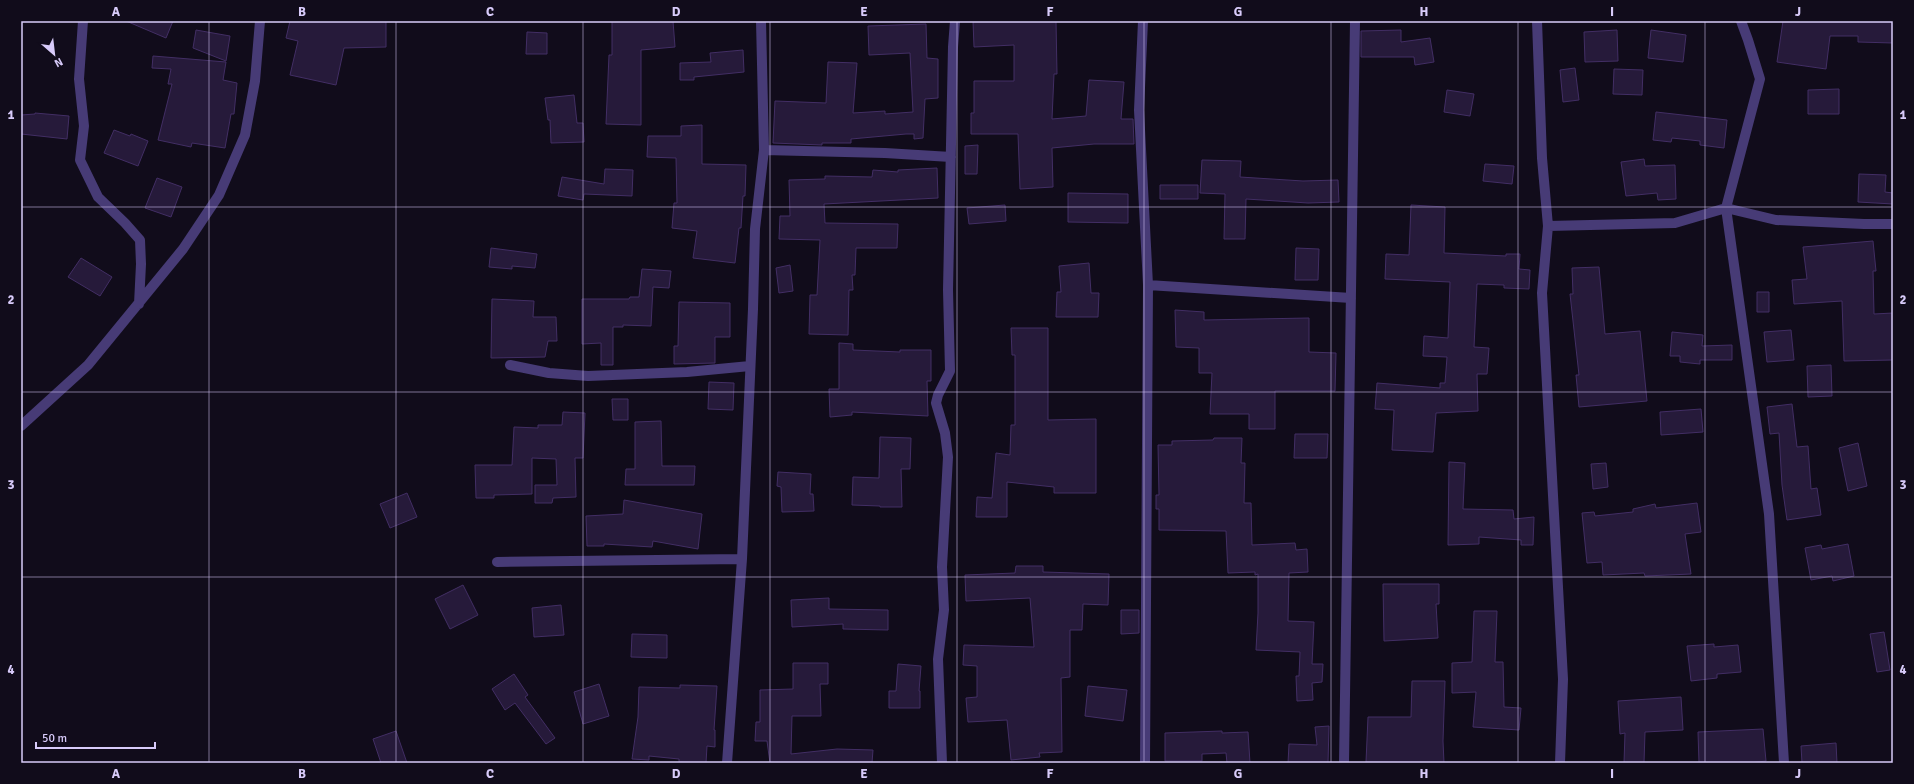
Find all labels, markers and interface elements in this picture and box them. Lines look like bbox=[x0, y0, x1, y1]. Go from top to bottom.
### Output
text: A bbox=[112, 4, 121, 20]
text: B bbox=[298, 4, 306, 20]
text: C bbox=[486, 4, 494, 20]
text: D bbox=[672, 4, 681, 20]
text: E bbox=[860, 4, 868, 20]
text: F bbox=[1047, 4, 1054, 20]
text: G bbox=[1234, 4, 1242, 20]
text: H bbox=[1420, 4, 1428, 20]
text: I bbox=[1610, 4, 1614, 20]
text: J bbox=[1795, 4, 1801, 20]
north arrow bbox=[34, 34, 74, 74]
text: N bbox=[52, 55, 65, 70]
text: 1 bbox=[7, 107, 15, 123]
text: 1 bbox=[1899, 107, 1907, 123]
text: 2 bbox=[7, 292, 15, 308]
text: 2 bbox=[1899, 292, 1907, 308]
text: 3 bbox=[7, 477, 15, 493]
text: 3 bbox=[1899, 477, 1907, 493]
text: 4 bbox=[7, 662, 15, 678]
text: 4 bbox=[1899, 662, 1907, 678]
scale bar bbox=[36, 724, 155, 750]
text: 50 m bbox=[42, 731, 67, 746]
text: A bbox=[112, 766, 121, 782]
text: B bbox=[298, 766, 306, 782]
text: C bbox=[486, 766, 494, 782]
text: D bbox=[672, 766, 681, 782]
text: E bbox=[860, 766, 868, 782]
text: F bbox=[1047, 766, 1054, 782]
text: G bbox=[1234, 766, 1242, 782]
text: H bbox=[1420, 766, 1428, 782]
text: I bbox=[1610, 766, 1614, 782]
text: J bbox=[1795, 766, 1801, 782]

